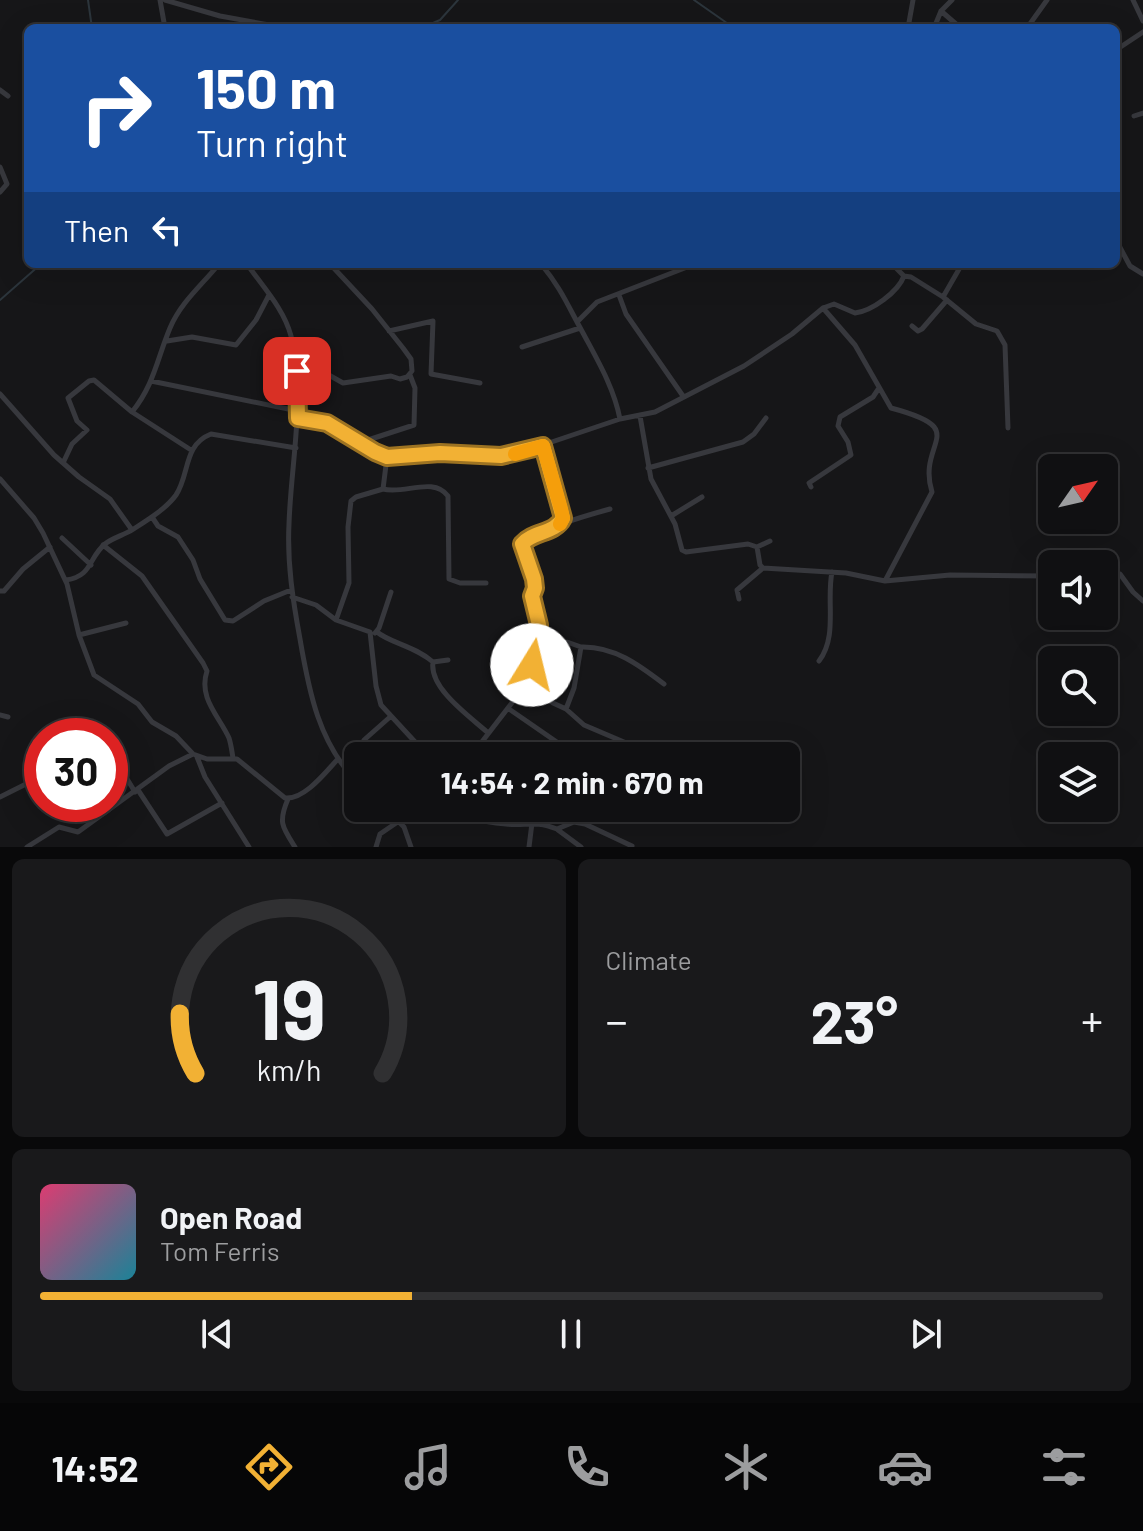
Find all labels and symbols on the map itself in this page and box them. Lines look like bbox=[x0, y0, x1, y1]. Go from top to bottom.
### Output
pin bbox=[263, 337, 331, 405]
north arrow bbox=[1038, 454, 1118, 534]
position arrow bbox=[490, 623, 574, 707]
speed limit sign: 30 bbox=[24, 718, 128, 822]

